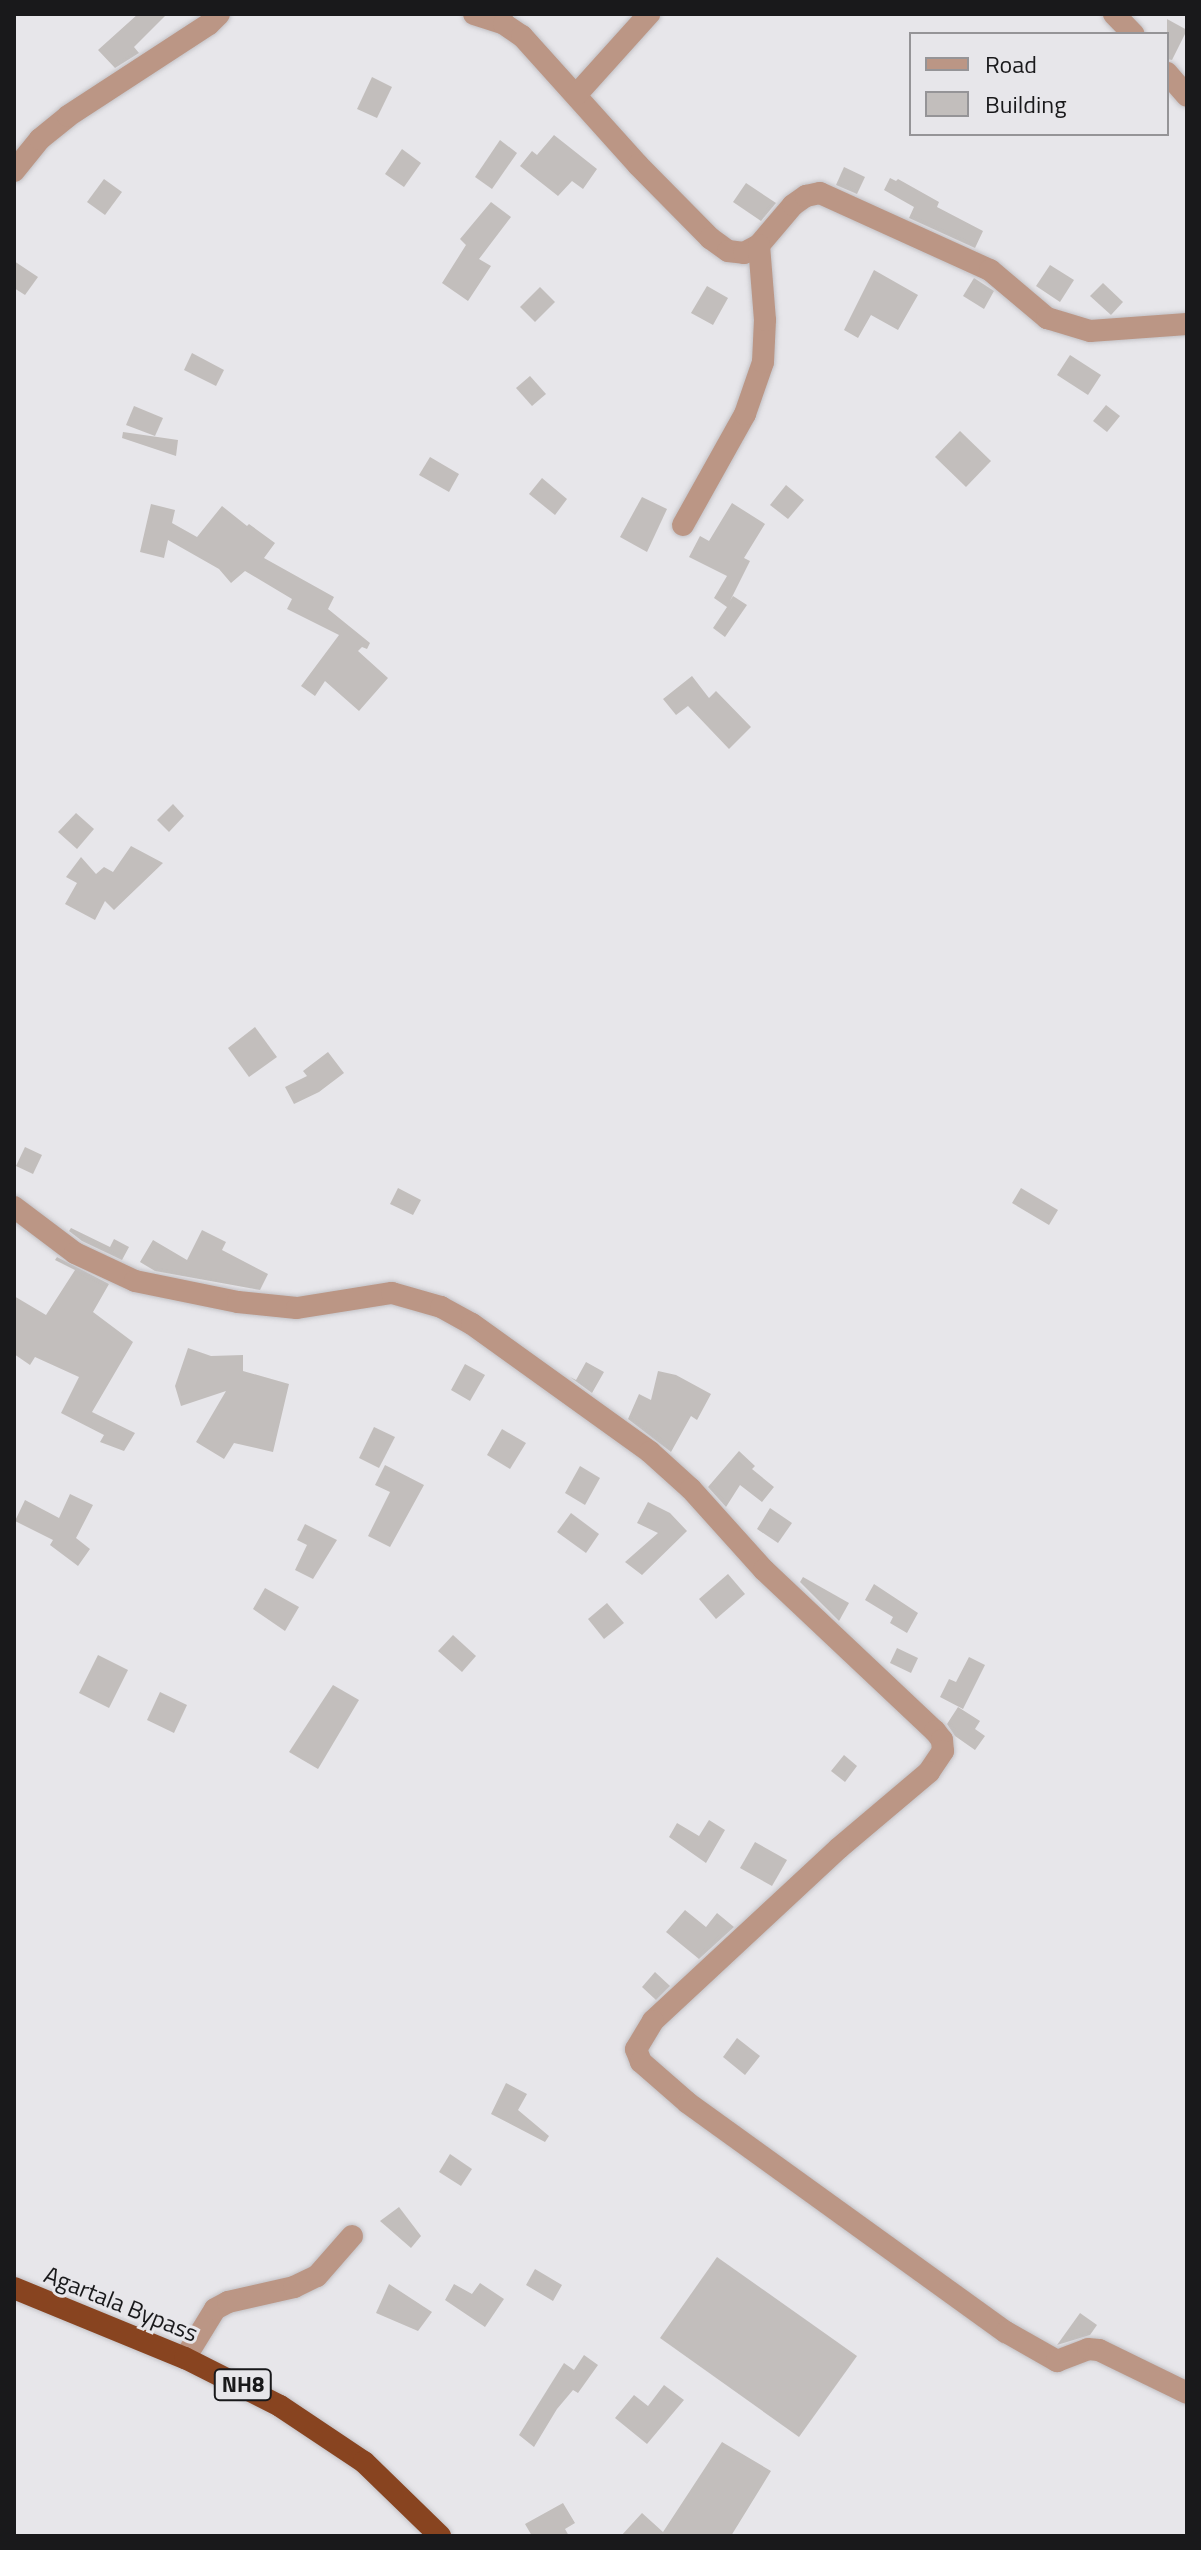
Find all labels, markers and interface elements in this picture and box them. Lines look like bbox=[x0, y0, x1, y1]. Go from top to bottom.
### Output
legend bbox=[909, 32, 1169, 136]
text: Road bbox=[985, 46, 1037, 82]
text: Building bbox=[985, 86, 1067, 122]
street label: Agartala Bypass bbox=[40, 2260, 202, 2348]
road number: NH8 bbox=[213, 2367, 273, 2403]

